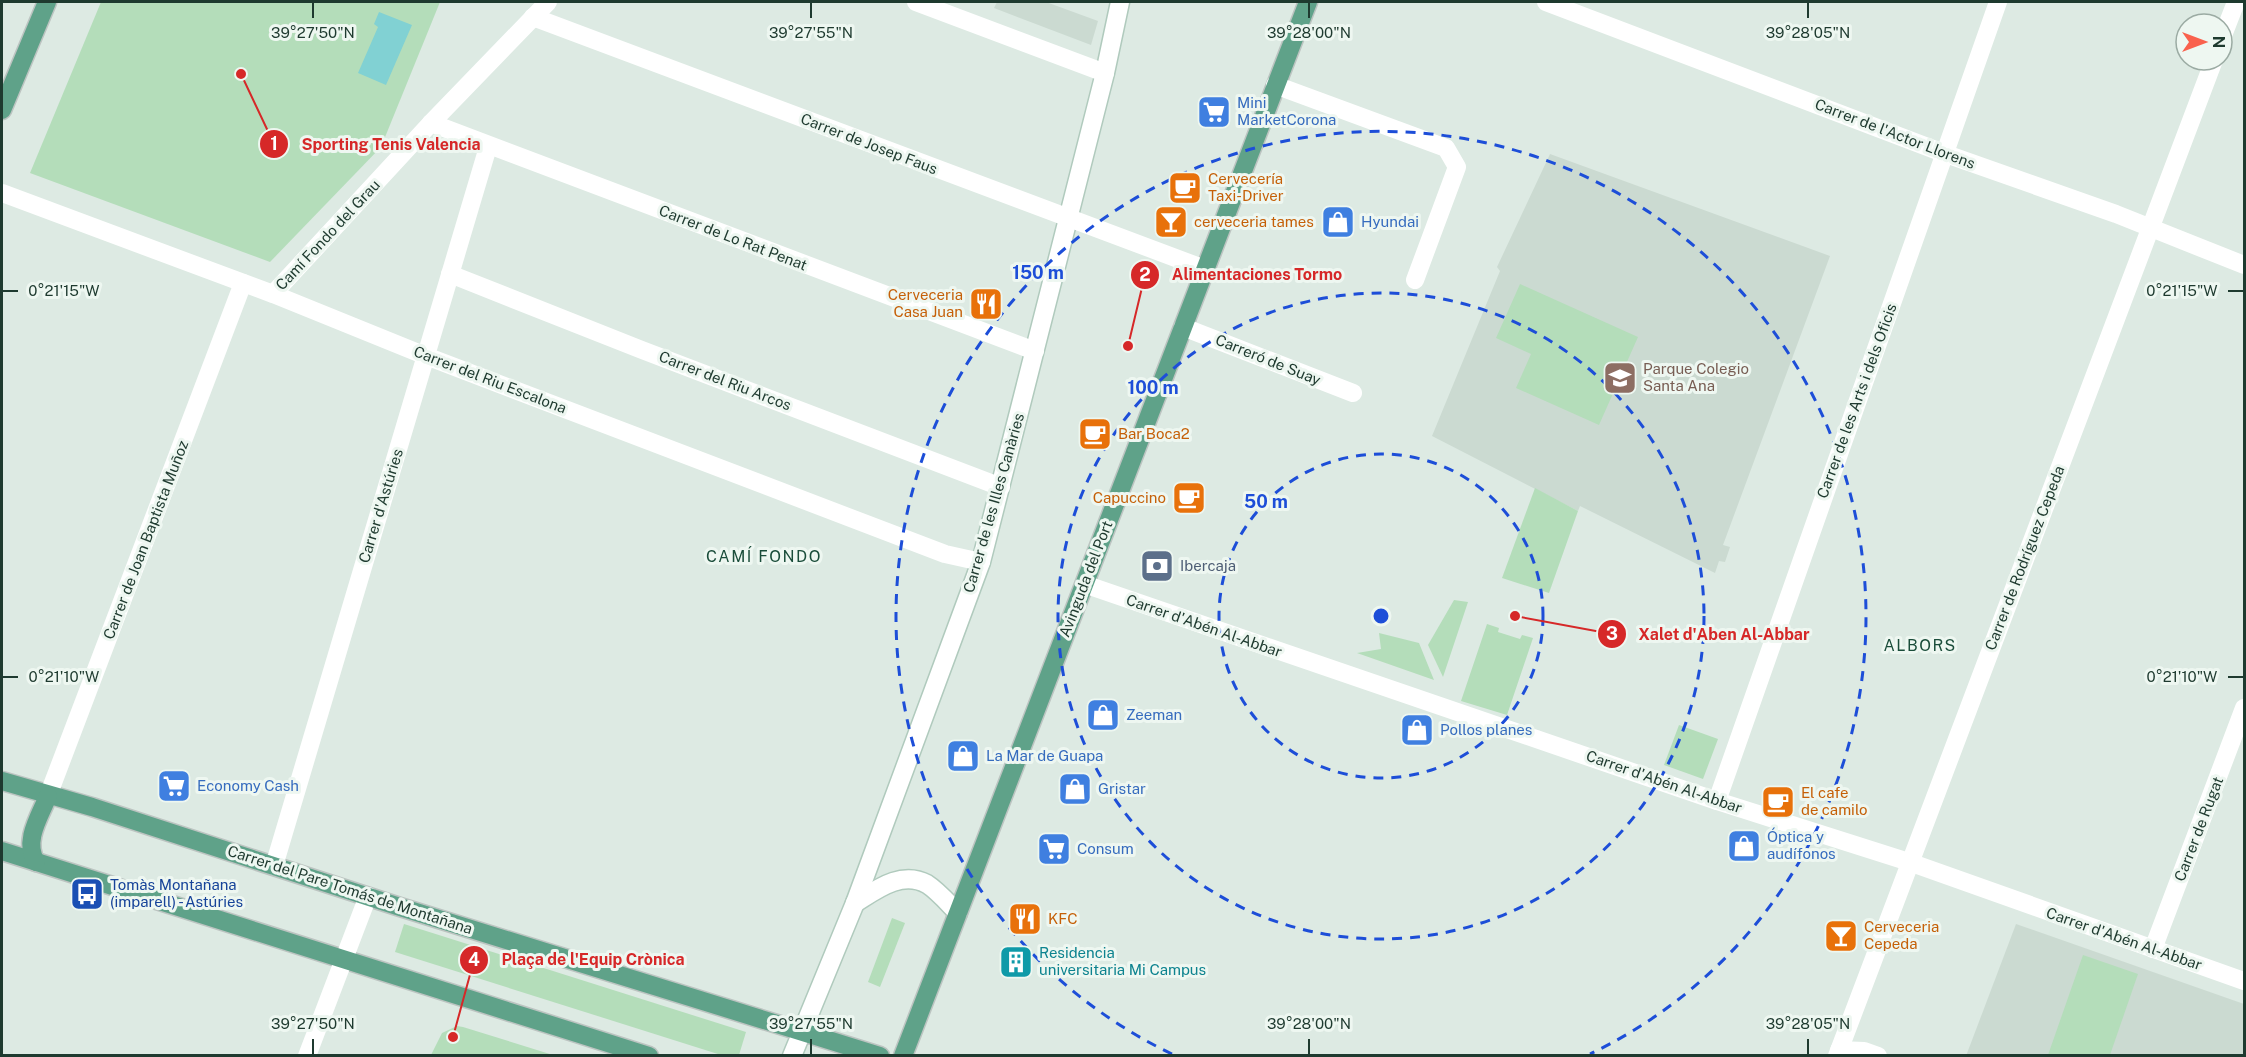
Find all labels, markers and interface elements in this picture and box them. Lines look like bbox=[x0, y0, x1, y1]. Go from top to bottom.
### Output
north arrow bbox=[2174, 12, 2234, 72]
text: 39°27'50"N bbox=[271, 24, 355, 41]
text: 39°27'55"N bbox=[769, 24, 853, 41]
text: 39°28'00"N bbox=[1267, 24, 1351, 41]
text: 39°28'05"N bbox=[1766, 24, 1850, 41]
text: N bbox=[2209, 36, 2228, 48]
supermarket icon: Mini MarketCorona bbox=[1196, 94, 1232, 130]
place label: Mini MarketCorona bbox=[1237, 94, 1336, 128]
street label: Carrer de l'Actor Llorens bbox=[1813, 95, 1978, 172]
street label: Carrer de Josep Faus bbox=[798, 110, 940, 177]
callout: Sporting Tenis Valencia bbox=[259, 127, 492, 161]
text: 1 bbox=[270, 133, 278, 154]
text: Sporting Tenis Valencia bbox=[302, 135, 480, 154]
cafe icon: Cervecería Taxi-Driver bbox=[1167, 170, 1203, 206]
place label: Cervecería Taxi-Driver bbox=[1208, 170, 1284, 204]
street label: Camí Fondo del Grau bbox=[272, 176, 383, 293]
street label: Carrer de Lo Rat Penat bbox=[657, 201, 810, 274]
bar icon: cerveceria tames bbox=[1153, 204, 1189, 240]
shop icon: Hyundai bbox=[1320, 204, 1356, 240]
place label: cerveceria tames bbox=[1194, 213, 1314, 230]
place label: Hyundai bbox=[1361, 213, 1419, 230]
callout: Alimentaciones Tormo bbox=[1130, 258, 1355, 292]
text: 150 m bbox=[1012, 262, 1064, 283]
text: 2 bbox=[1139, 264, 1151, 285]
text: Alimentaciones Tormo bbox=[1172, 265, 1342, 284]
text: 0°21'15"W bbox=[28, 282, 100, 299]
text: 0°21'15"W bbox=[2146, 282, 2218, 299]
place label: Cerveceria Casa Juan bbox=[888, 286, 963, 320]
restaurant icon: Cerveceria Casa Juan bbox=[968, 286, 1004, 322]
street label: Carrer de les Arts i dels Oficis bbox=[1813, 301, 1900, 501]
street label: Carreró de Suay bbox=[1213, 331, 1323, 388]
street label: Carrer del Riu Escalona bbox=[411, 343, 569, 417]
street label: Carrer del Riu Arcos bbox=[657, 347, 794, 414]
school or university icon: Parque Colegio Santa Ana bbox=[1602, 360, 1638, 396]
place label: Parque Colegio Santa Ana bbox=[1643, 360, 1749, 394]
text: 100 m bbox=[1127, 377, 1179, 398]
street label: Carrer de les Illes Canàries bbox=[960, 411, 1027, 595]
cafe icon: Bar Boca2 bbox=[1077, 416, 1113, 452]
place label: Bar Boca2 bbox=[1118, 425, 1190, 442]
street label: Carrer de Joan Baptista Muñoz bbox=[100, 438, 191, 642]
street label: Carrer d'Astúries bbox=[355, 447, 406, 565]
street label: Carrer de Rodríguez Cepeda bbox=[1981, 463, 2068, 652]
cafe icon: Capuccino bbox=[1171, 480, 1207, 516]
place label: Capuccino bbox=[1093, 489, 1166, 506]
text: 50 m bbox=[1244, 491, 1288, 512]
street label: Avinguda del Port bbox=[1056, 518, 1116, 639]
district label: CAMÍ FONDO bbox=[706, 546, 822, 566]
bank icon: Ibercaja bbox=[1139, 548, 1175, 584]
place label: Ibercaja bbox=[1180, 557, 1236, 574]
street label: Carrer d'Abén Al-Abbar bbox=[1124, 591, 1284, 660]
centre of rings bbox=[1371, 606, 1391, 626]
callout: Xalet d'Aben Al-Abbar bbox=[1597, 617, 1822, 651]
text: 3 bbox=[1606, 623, 1618, 644]
text: Xalet d'Aben Al-Abbar bbox=[1638, 625, 1810, 644]
district label: ALBORS bbox=[1883, 636, 1957, 655]
text: 0°21'10"W bbox=[29, 668, 99, 685]
text: 0°21'10"W bbox=[2147, 668, 2217, 685]
shop icon: Zeeman bbox=[1085, 697, 1121, 733]
place label: Zeeman bbox=[1126, 706, 1182, 723]
shop icon: Pollos planes bbox=[1399, 712, 1435, 748]
place label: Pollos planes bbox=[1440, 721, 1532, 738]
shop icon: La Mar de Guapa bbox=[945, 738, 981, 774]
place label: La Mar de Guapa bbox=[986, 747, 1103, 764]
street label: Carrer d'Abén Al-Abbar bbox=[1584, 747, 1744, 816]
supermarket icon: Economy Cash bbox=[156, 768, 192, 804]
shop icon: Gristar bbox=[1057, 771, 1093, 807]
street label: Carrer de Rugat bbox=[2171, 774, 2226, 883]
place label: Economy Cash bbox=[197, 777, 299, 794]
place label: Gristar bbox=[1098, 780, 1146, 797]
cafe icon: El cafe de camilo bbox=[1760, 784, 1796, 820]
place label: El cafe de camilo bbox=[1801, 784, 1868, 818]
place label: Óptica y audífonos bbox=[1767, 827, 1836, 862]
shop icon: Óptica y audífonos bbox=[1726, 828, 1762, 864]
supermarket icon: Consum bbox=[1036, 831, 1072, 867]
place label: Consum bbox=[1077, 840, 1134, 857]
street label: Carrer del Pare Tomás de Montañana bbox=[226, 842, 475, 937]
bus stop icon: Tomàs Montañana (imparell) - Astúries bbox=[69, 876, 105, 912]
place label: Tomàs Montañana (imparell) - Astúries bbox=[110, 876, 243, 910]
restaurant icon: KFC bbox=[1007, 901, 1043, 937]
street label: Carrer d'Abén Al-Abbar bbox=[2044, 904, 2204, 973]
place label: KFC bbox=[1048, 910, 1077, 927]
bar icon: Cerveceria Cepeda bbox=[1823, 918, 1859, 954]
place label: Cerveceria Cepeda bbox=[1864, 918, 1939, 952]
callout: Plaça de l'Equip Crònica bbox=[459, 943, 697, 977]
building icon: Residencia universitaria Mi Campus bbox=[998, 944, 1034, 980]
place label: Residencia universitaria Mi Campus bbox=[1039, 944, 1206, 978]
text: 4 bbox=[468, 949, 480, 970]
text: Plaça de l'Equip Crònica bbox=[501, 950, 685, 969]
text: 39°27'50"N bbox=[271, 1015, 355, 1032]
text: 39°27'55"N bbox=[769, 1015, 853, 1032]
text: 39°28'00"N bbox=[1267, 1015, 1351, 1032]
text: 39°28'05"N bbox=[1766, 1015, 1850, 1032]

